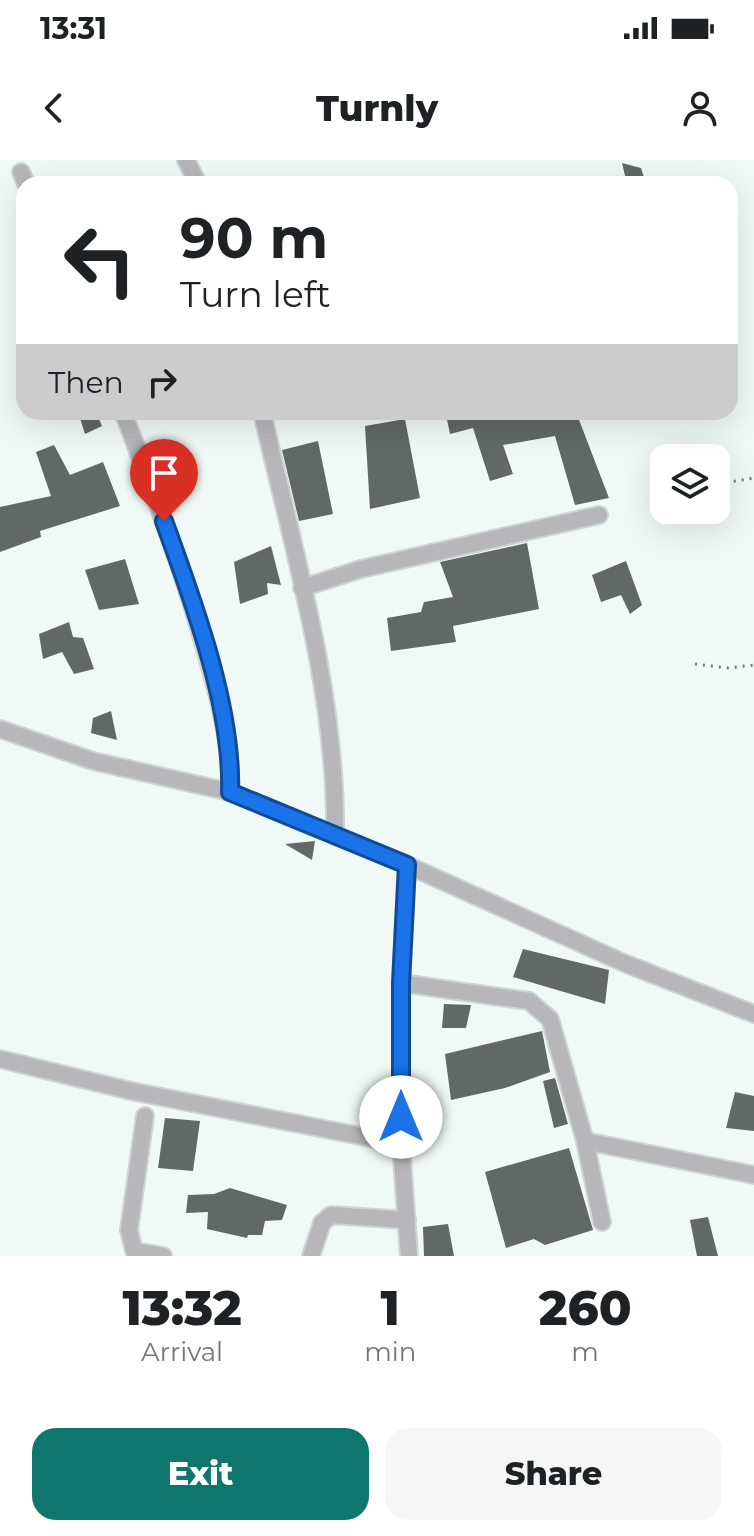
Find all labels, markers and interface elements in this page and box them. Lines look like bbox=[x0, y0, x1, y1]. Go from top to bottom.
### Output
text: 13:31 bbox=[40, 10, 107, 47]
icon: back bbox=[32, 86, 76, 130]
text: Turnly bbox=[316, 86, 438, 130]
icon: person bbox=[678, 86, 722, 130]
text: 90 m bbox=[180, 204, 328, 272]
icon: left bbox=[48, 208, 152, 312]
text: Turn left bbox=[180, 272, 331, 316]
icon: right bbox=[140, 360, 184, 404]
text: Then bbox=[48, 364, 124, 401]
pin bbox=[130, 439, 198, 521]
map controls bbox=[650, 444, 730, 524]
button: layers bbox=[650, 444, 730, 524]
icon: arrive bbox=[142, 451, 186, 495]
position arrow bbox=[359, 1075, 443, 1159]
text: 13:32 bbox=[122, 1279, 242, 1337]
text: 1 bbox=[381, 1279, 400, 1337]
text: 260 bbox=[539, 1279, 632, 1337]
text: Arrival bbox=[141, 1336, 223, 1368]
text: min bbox=[364, 1336, 416, 1368]
text: m bbox=[571, 1336, 599, 1368]
button: Exit bbox=[32, 1428, 369, 1520]
button: Share bbox=[385, 1428, 722, 1520]

